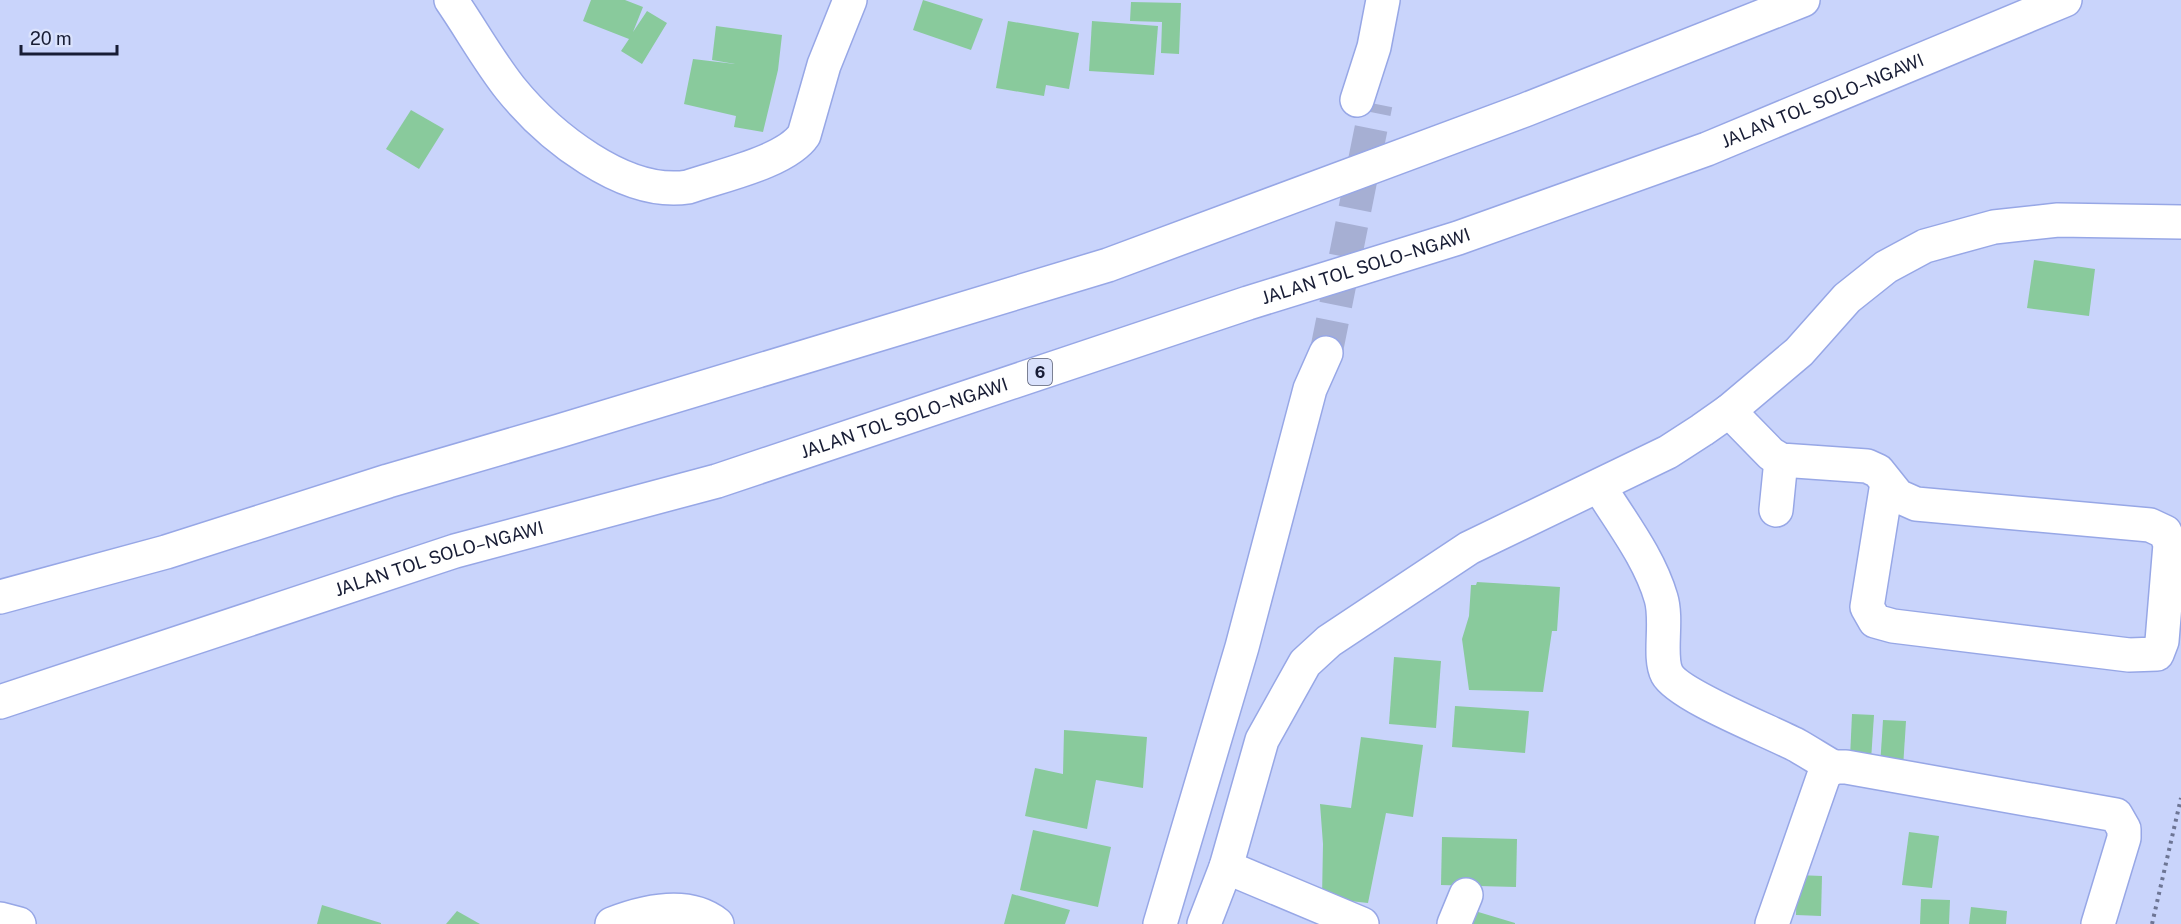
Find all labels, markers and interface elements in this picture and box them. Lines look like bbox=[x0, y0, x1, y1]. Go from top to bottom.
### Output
scale bar bbox=[21, 18, 117, 56]
text: 20 m bbox=[30, 28, 72, 49]
street label: JALAN TOL SOLO–NGAWI bbox=[1718, 49, 1927, 152]
street label: JALAN TOL SOLO–NGAWI bbox=[1259, 224, 1473, 308]
road number: 6 bbox=[1028, 359, 1052, 385]
street label: JALAN TOL SOLO–NGAWI bbox=[798, 373, 1010, 462]
street label: JALAN TOL SOLO–NGAWI bbox=[332, 517, 546, 600]

